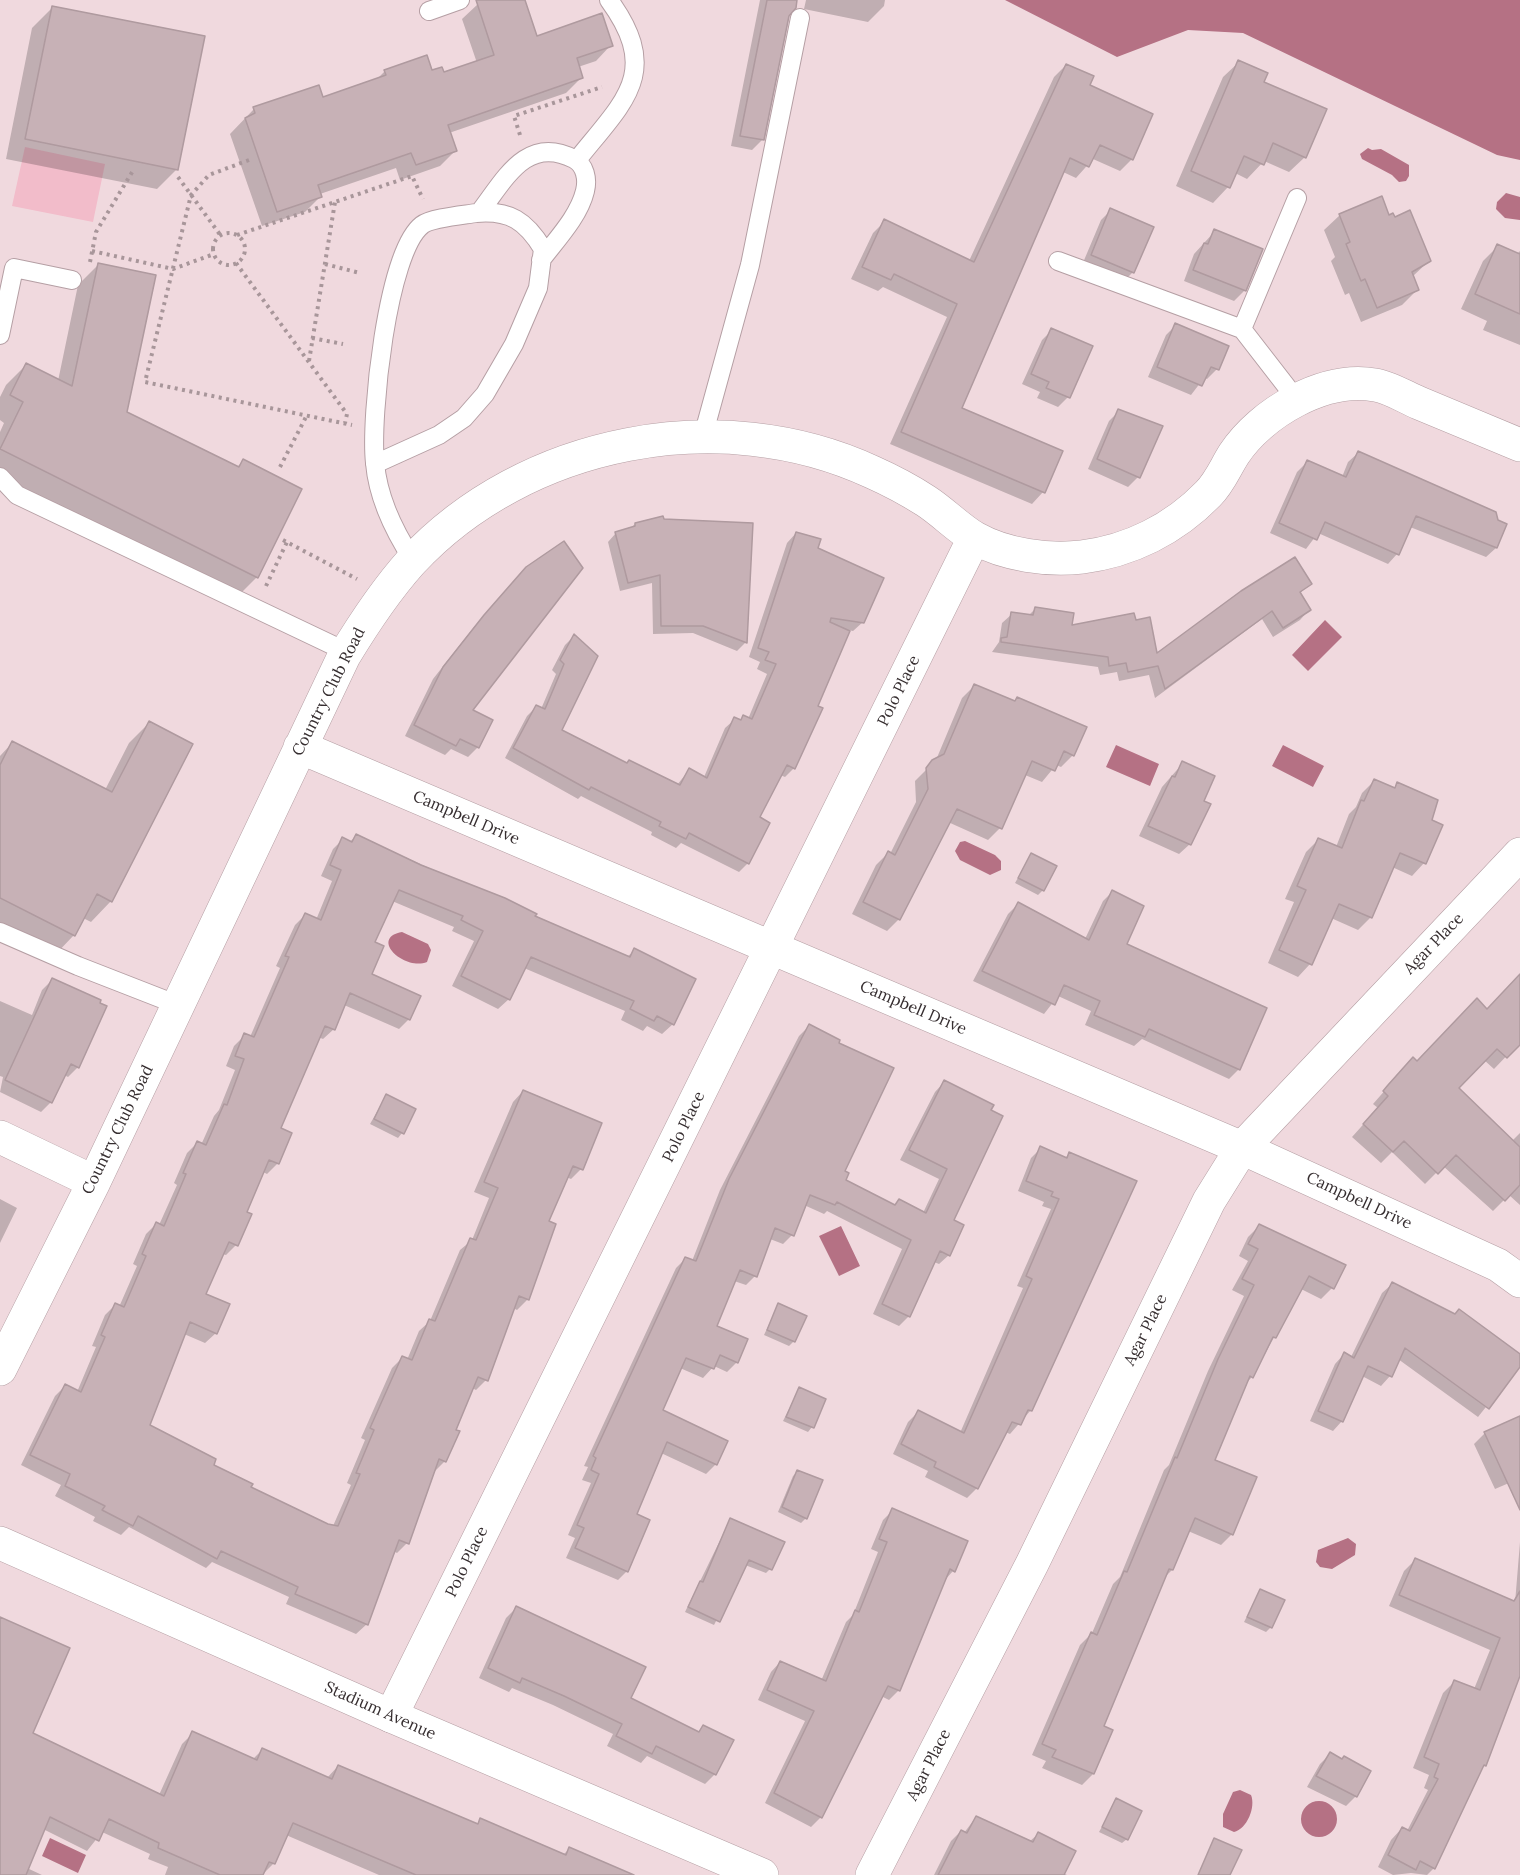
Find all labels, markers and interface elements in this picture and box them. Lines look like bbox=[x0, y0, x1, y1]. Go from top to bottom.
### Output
street label: Country Club Road bbox=[288, 625, 370, 759]
street label: Polo Place bbox=[874, 653, 924, 729]
street label: Campbell Drive bbox=[410, 787, 522, 849]
street label: Agar Place bbox=[1400, 909, 1468, 979]
street label: Campbell Drive bbox=[857, 977, 969, 1039]
street label: Country Club Road bbox=[78, 1062, 158, 1198]
street label: Polo Place bbox=[659, 1089, 709, 1165]
street label: Campbell Drive bbox=[1303, 1168, 1415, 1234]
street label: Agar Place bbox=[1120, 1291, 1172, 1369]
street label: Polo Place bbox=[442, 1524, 492, 1600]
street label: Stadium Avenue bbox=[321, 1678, 439, 1744]
street label: Agar Place bbox=[903, 1726, 955, 1804]

